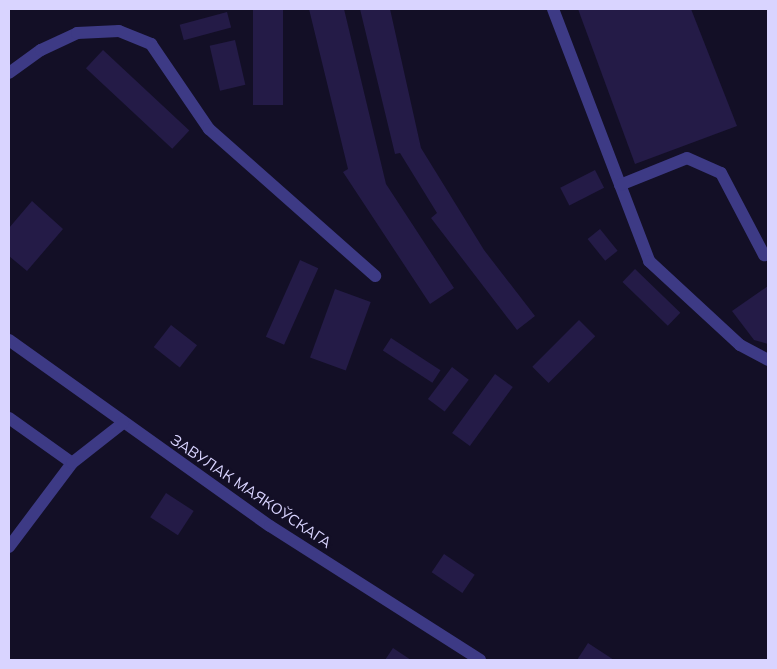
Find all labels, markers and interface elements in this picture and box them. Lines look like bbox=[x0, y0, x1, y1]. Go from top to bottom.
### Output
street label: ЗАВУЛАК МАЯКОЎСКАГА bbox=[167, 430, 335, 552]

